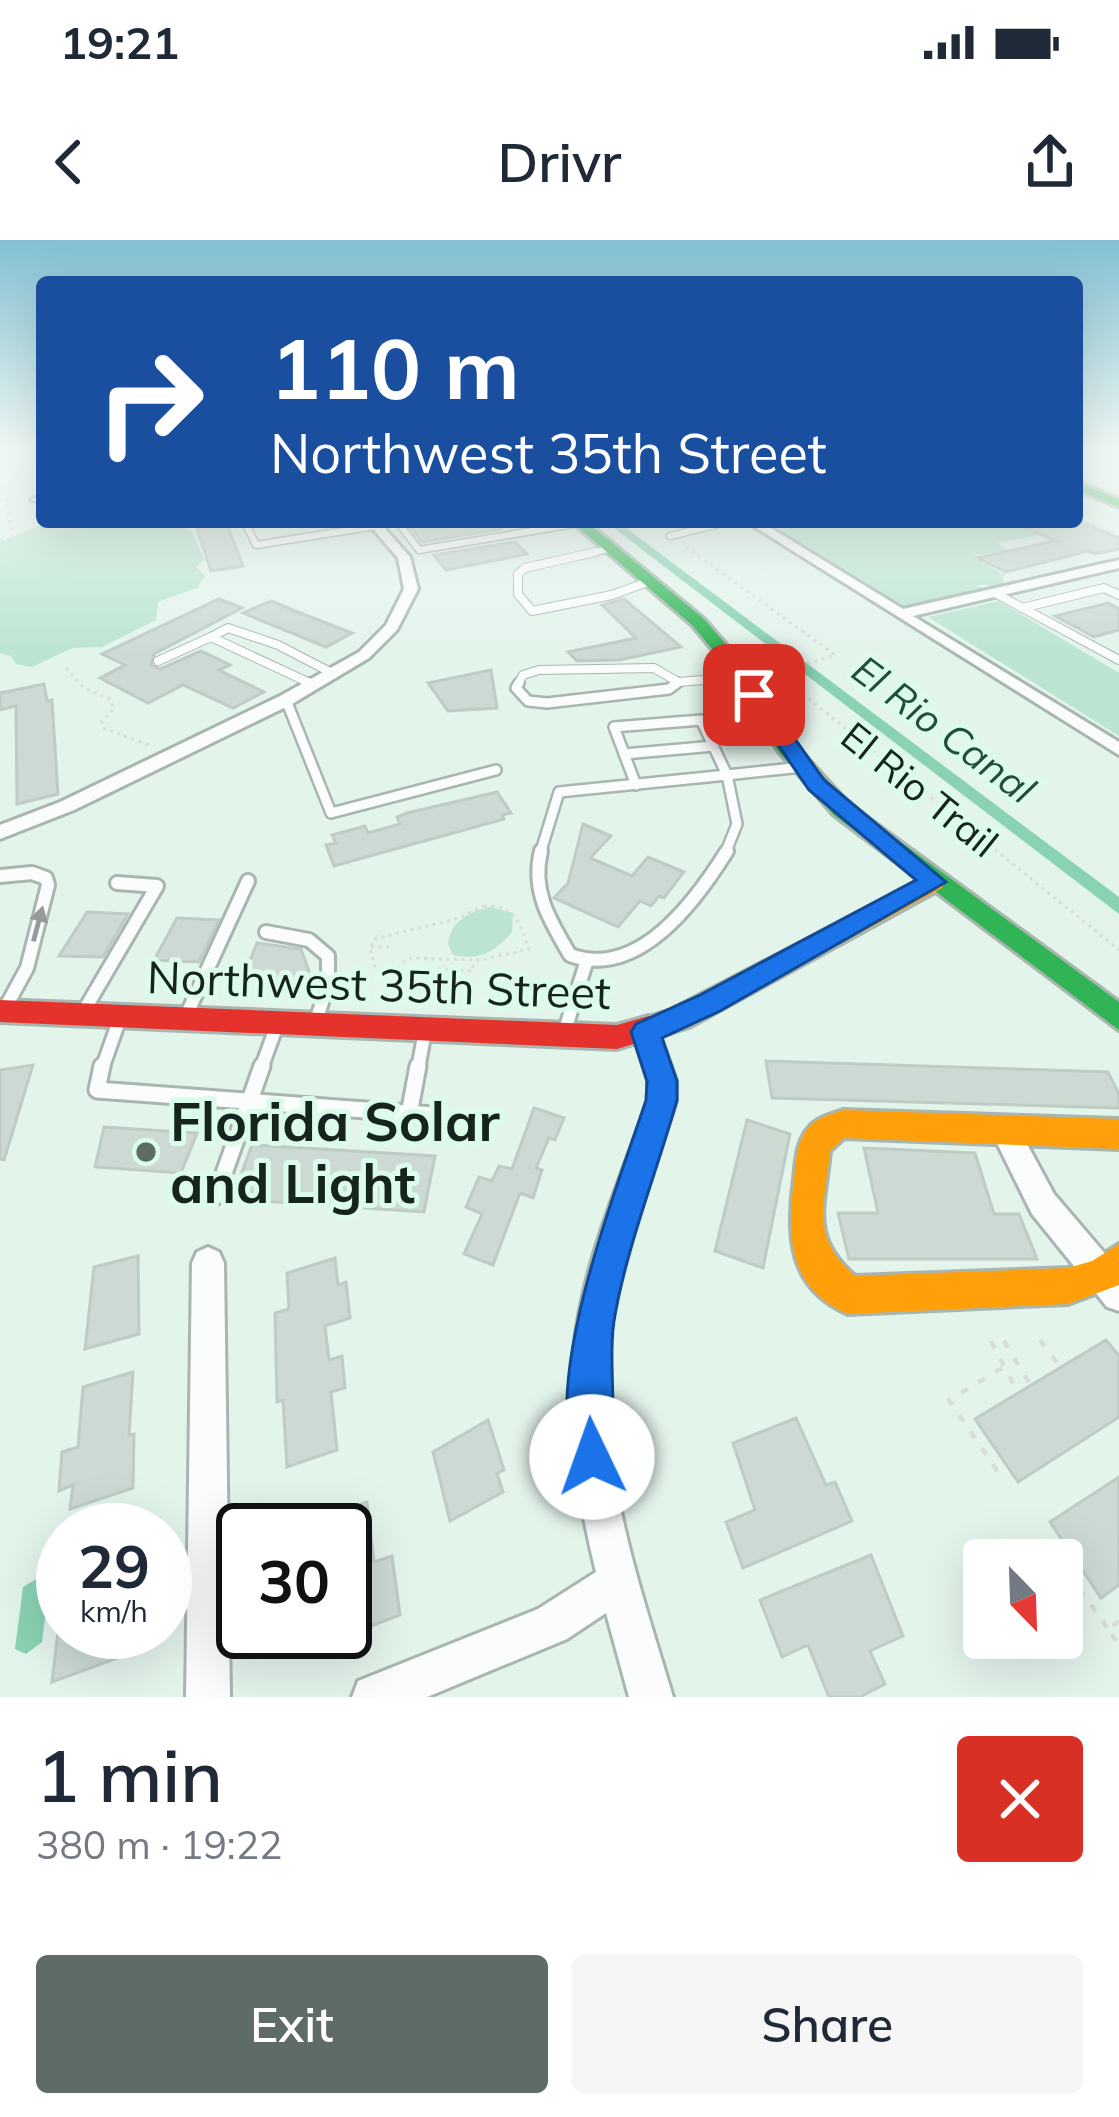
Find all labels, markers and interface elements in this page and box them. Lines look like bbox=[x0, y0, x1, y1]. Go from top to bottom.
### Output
text: 19:21 bbox=[60, 14, 179, 70]
text: Drivr bbox=[498, 128, 621, 196]
icon: back bbox=[36, 129, 102, 195]
icon: share bbox=[1017, 129, 1083, 195]
text: 110 m bbox=[270, 315, 520, 420]
icon: right bbox=[72, 324, 228, 480]
text: Northwest 35th Street bbox=[270, 419, 827, 487]
pin bbox=[703, 644, 805, 746]
water label: El Rio Canal bbox=[843, 644, 1046, 814]
icon: arrive bbox=[721, 662, 787, 728]
street label: El Rio Trail bbox=[832, 711, 1008, 867]
one-way arrow bbox=[29, 905, 48, 942]
street label: Northwest 35th Street bbox=[146, 948, 612, 1020]
place label: Florida Solar and Light bbox=[170, 1087, 500, 1217]
marker: Florida Solar and Light bbox=[133, 1139, 159, 1165]
position arrow bbox=[529, 1394, 655, 1520]
speed limit sign: 30 bbox=[216, 1503, 372, 1659]
text: 29 bbox=[78, 1528, 150, 1603]
north arrow bbox=[963, 1539, 1083, 1659]
map controls bbox=[963, 1539, 1083, 1659]
text: km/h bbox=[80, 1592, 148, 1630]
text: 1 min bbox=[36, 1730, 223, 1820]
button: close bbox=[957, 1736, 1083, 1862]
text: 380 m · 19:22 bbox=[36, 1820, 282, 1869]
button: Exit bbox=[36, 1955, 548, 2093]
button: Share bbox=[572, 1955, 1083, 2093]

